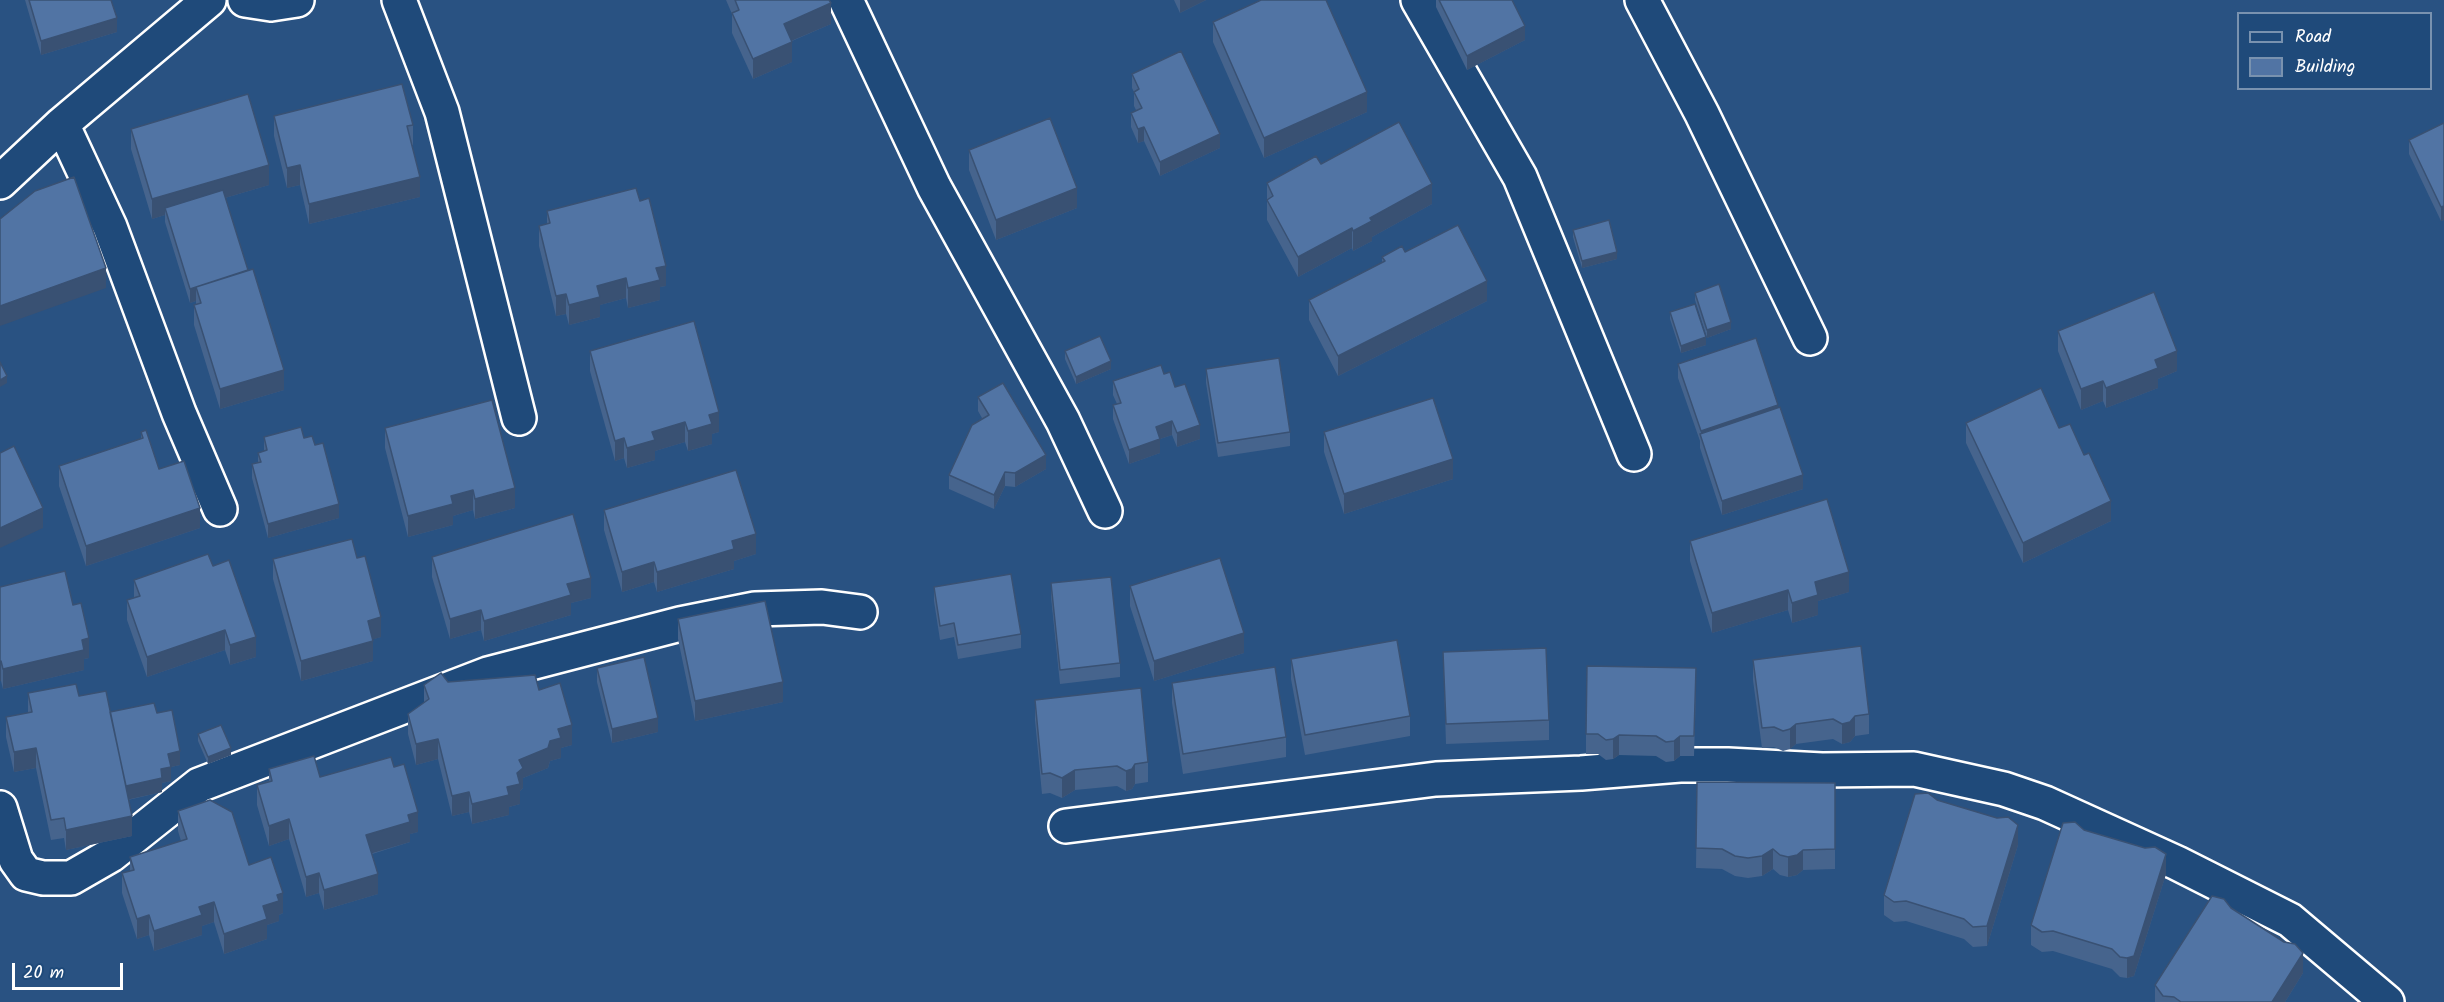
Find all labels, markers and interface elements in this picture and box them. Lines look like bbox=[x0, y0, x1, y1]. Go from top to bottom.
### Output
legend bbox=[2237, 12, 2432, 90]
text: Road bbox=[2295, 23, 2331, 52]
text: Building bbox=[2295, 53, 2355, 82]
scale bar bbox=[15, 951, 126, 989]
text: 20 m bbox=[23, 959, 64, 988]

